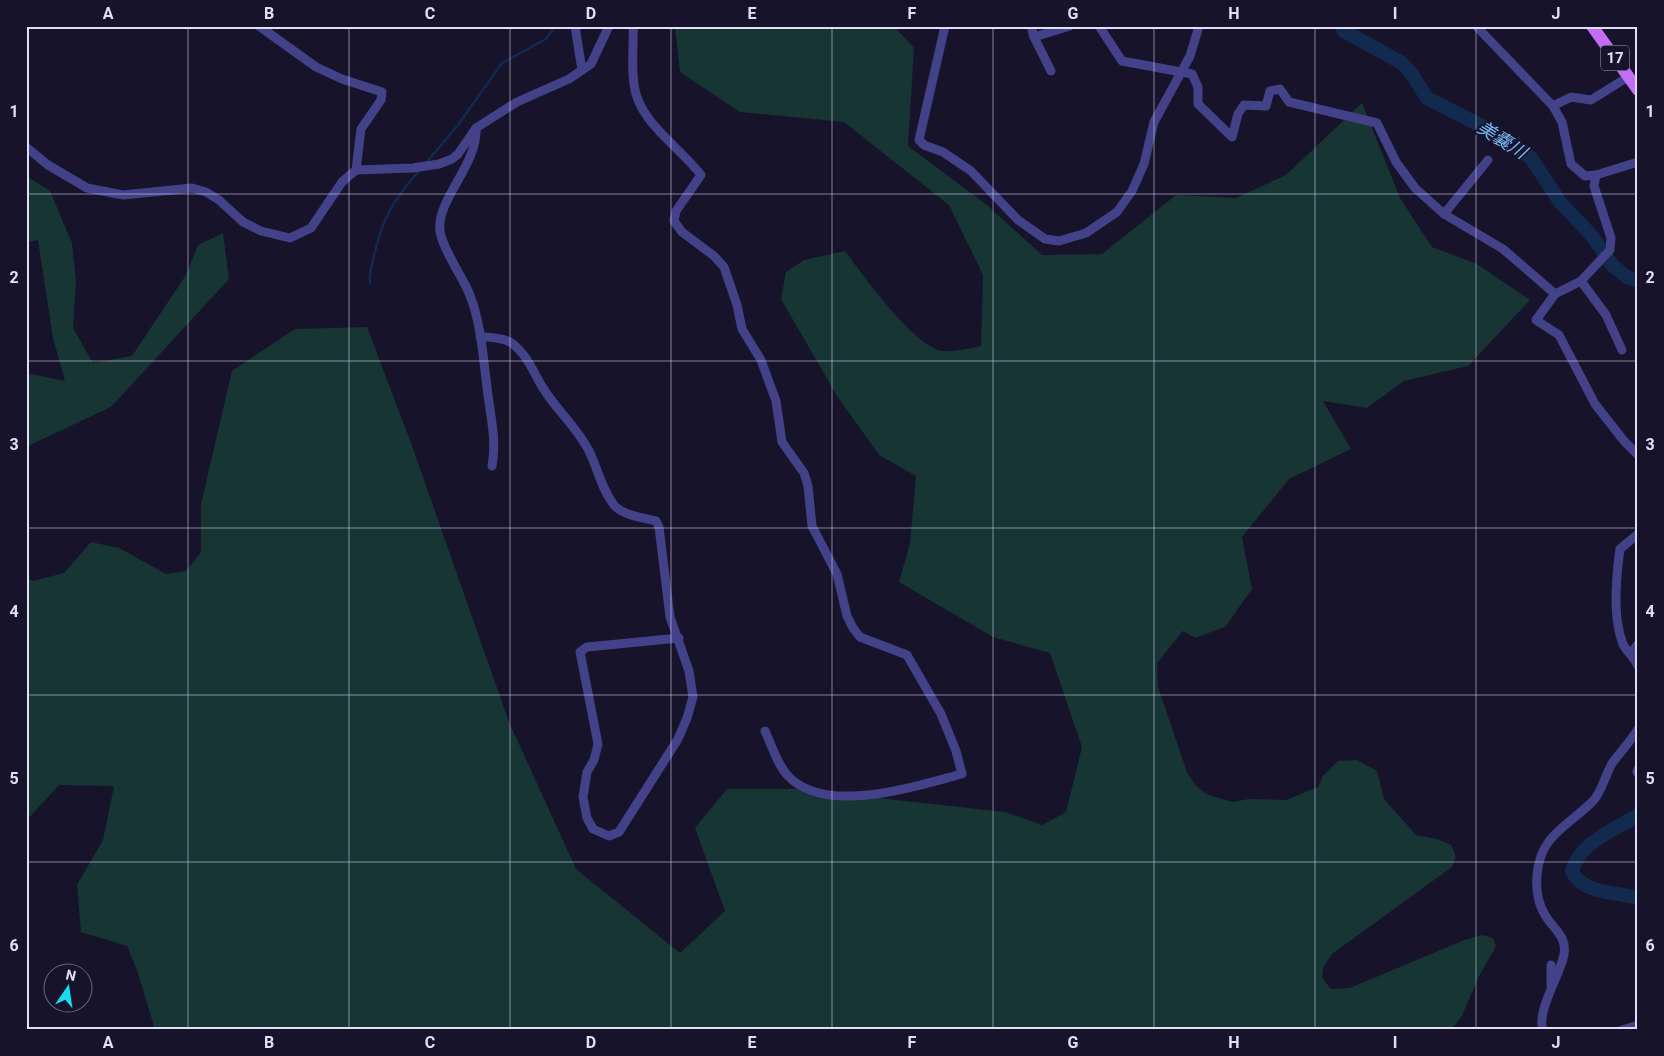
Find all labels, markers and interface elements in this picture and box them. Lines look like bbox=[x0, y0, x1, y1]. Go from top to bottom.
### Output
text: A bbox=[103, 4, 114, 23]
text: B bbox=[264, 4, 274, 23]
text: C bbox=[425, 4, 435, 23]
text: D bbox=[586, 4, 596, 23]
text: E bbox=[748, 4, 757, 23]
text: F bbox=[908, 4, 917, 23]
text: G bbox=[1068, 4, 1079, 23]
text: H bbox=[1228, 4, 1240, 23]
text: I bbox=[1393, 4, 1397, 23]
text: J bbox=[1552, 4, 1560, 23]
road number: 17 bbox=[1601, 46, 1629, 70]
text: 1 bbox=[9, 102, 19, 121]
text: 1 bbox=[1645, 102, 1655, 121]
water label: 美嚢川 bbox=[1474, 116, 1532, 164]
text: 2 bbox=[9, 268, 19, 287]
text: 2 bbox=[1645, 268, 1655, 287]
text: 3 bbox=[9, 435, 19, 454]
text: 3 bbox=[1645, 435, 1655, 454]
text: 4 bbox=[9, 602, 19, 621]
text: 4 bbox=[1645, 602, 1655, 621]
text: 5 bbox=[9, 769, 19, 788]
text: 5 bbox=[1645, 769, 1655, 788]
text: 6 bbox=[9, 936, 19, 955]
text: 6 bbox=[1645, 936, 1655, 955]
north arrow bbox=[42, 964, 92, 1014]
text: N bbox=[64, 966, 78, 984]
text: A bbox=[103, 1033, 114, 1052]
text: B bbox=[264, 1033, 274, 1052]
text: C bbox=[425, 1033, 435, 1052]
text: D bbox=[586, 1033, 596, 1052]
text: E bbox=[748, 1033, 757, 1052]
text: F bbox=[908, 1033, 917, 1052]
text: G bbox=[1068, 1033, 1079, 1052]
text: H bbox=[1228, 1033, 1240, 1052]
text: I bbox=[1393, 1033, 1397, 1052]
text: J bbox=[1552, 1033, 1560, 1052]

